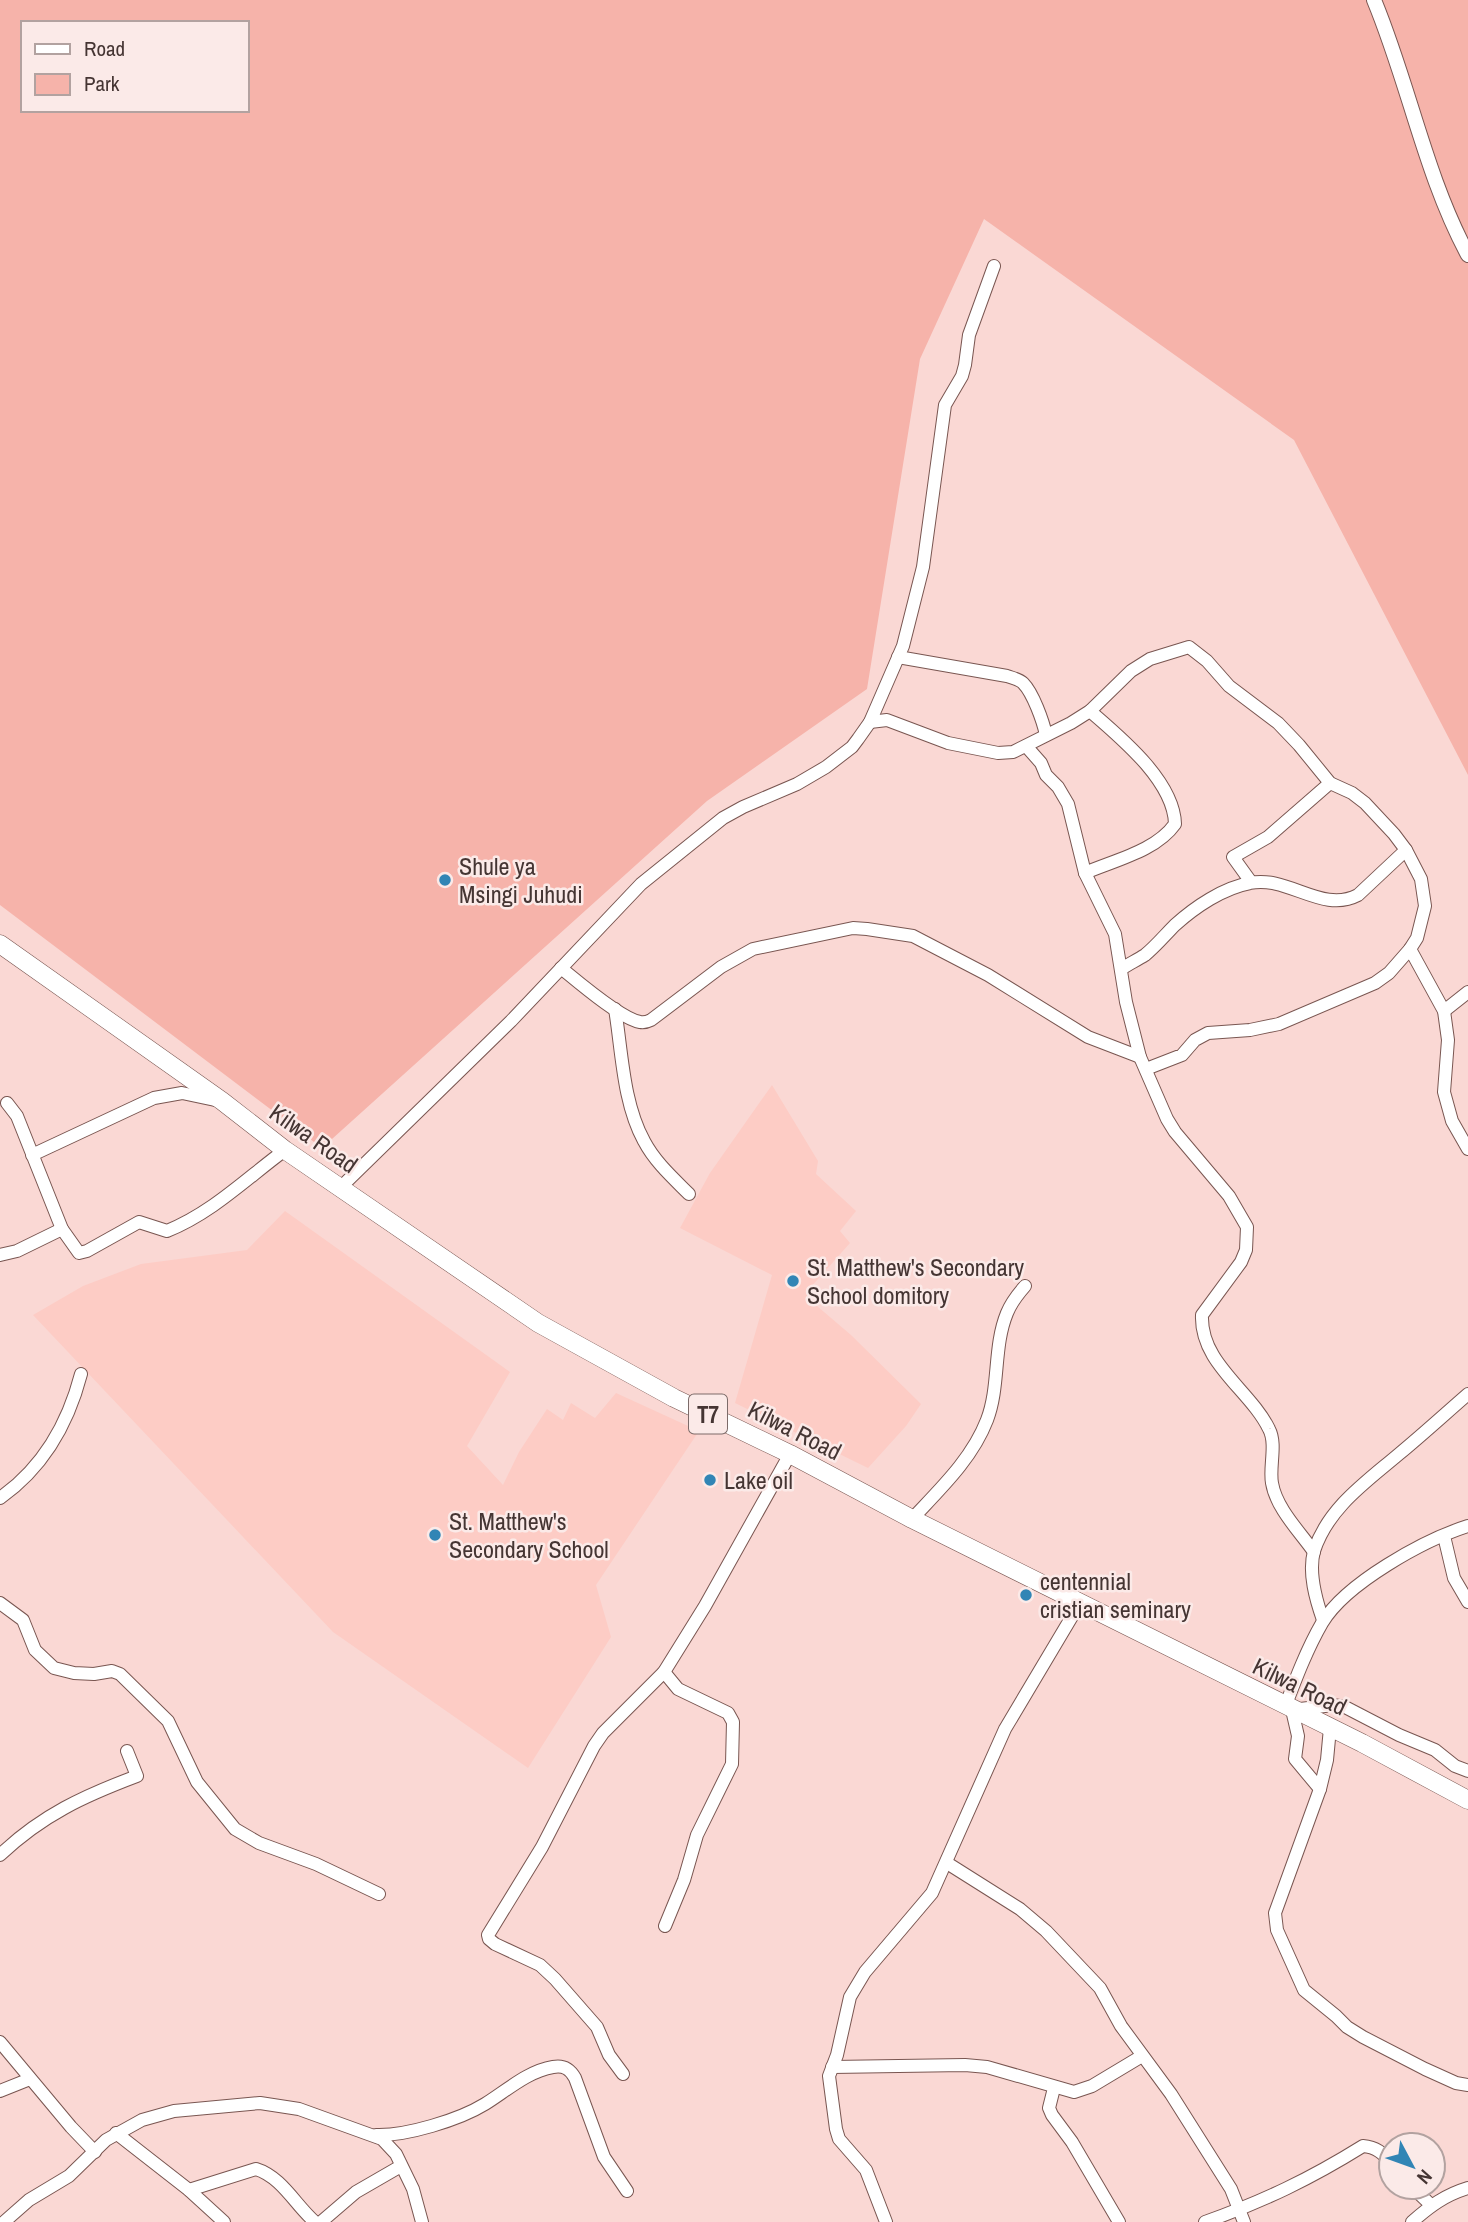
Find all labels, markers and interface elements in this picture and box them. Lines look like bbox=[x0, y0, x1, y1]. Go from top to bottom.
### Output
legend bbox=[21, 21, 248, 112]
text: Road bbox=[84, 34, 125, 63]
text: Park bbox=[84, 69, 120, 98]
place label: Shule ya Msingi Juhudi bbox=[459, 850, 583, 910]
marker: Shule ya Msingi Juhudi bbox=[437, 872, 453, 888]
street label: Kilwa Road bbox=[264, 1096, 364, 1180]
place label: St. Matthew's Secondary School domitory bbox=[807, 1251, 1024, 1311]
marker: St. Matthew's Secondary School domitory bbox=[785, 1273, 801, 1289]
street label: Kilwa Road bbox=[743, 1393, 847, 1467]
road number: T7 bbox=[689, 1394, 727, 1434]
place label: Lake oil bbox=[724, 1464, 793, 1496]
marker: Lake oil bbox=[702, 1472, 718, 1488]
place label: St. Matthew's Secondary School bbox=[449, 1505, 609, 1565]
marker: St. Matthew's Secondary School bbox=[427, 1527, 443, 1543]
place label: centennial cristian seminary bbox=[1040, 1565, 1191, 1625]
marker: centennial cristian seminary bbox=[1018, 1587, 1034, 1603]
street label: Kilwa Road bbox=[1248, 1650, 1352, 1722]
north arrow bbox=[1377, 2131, 1447, 2201]
text: N bbox=[1411, 2164, 1438, 2190]

